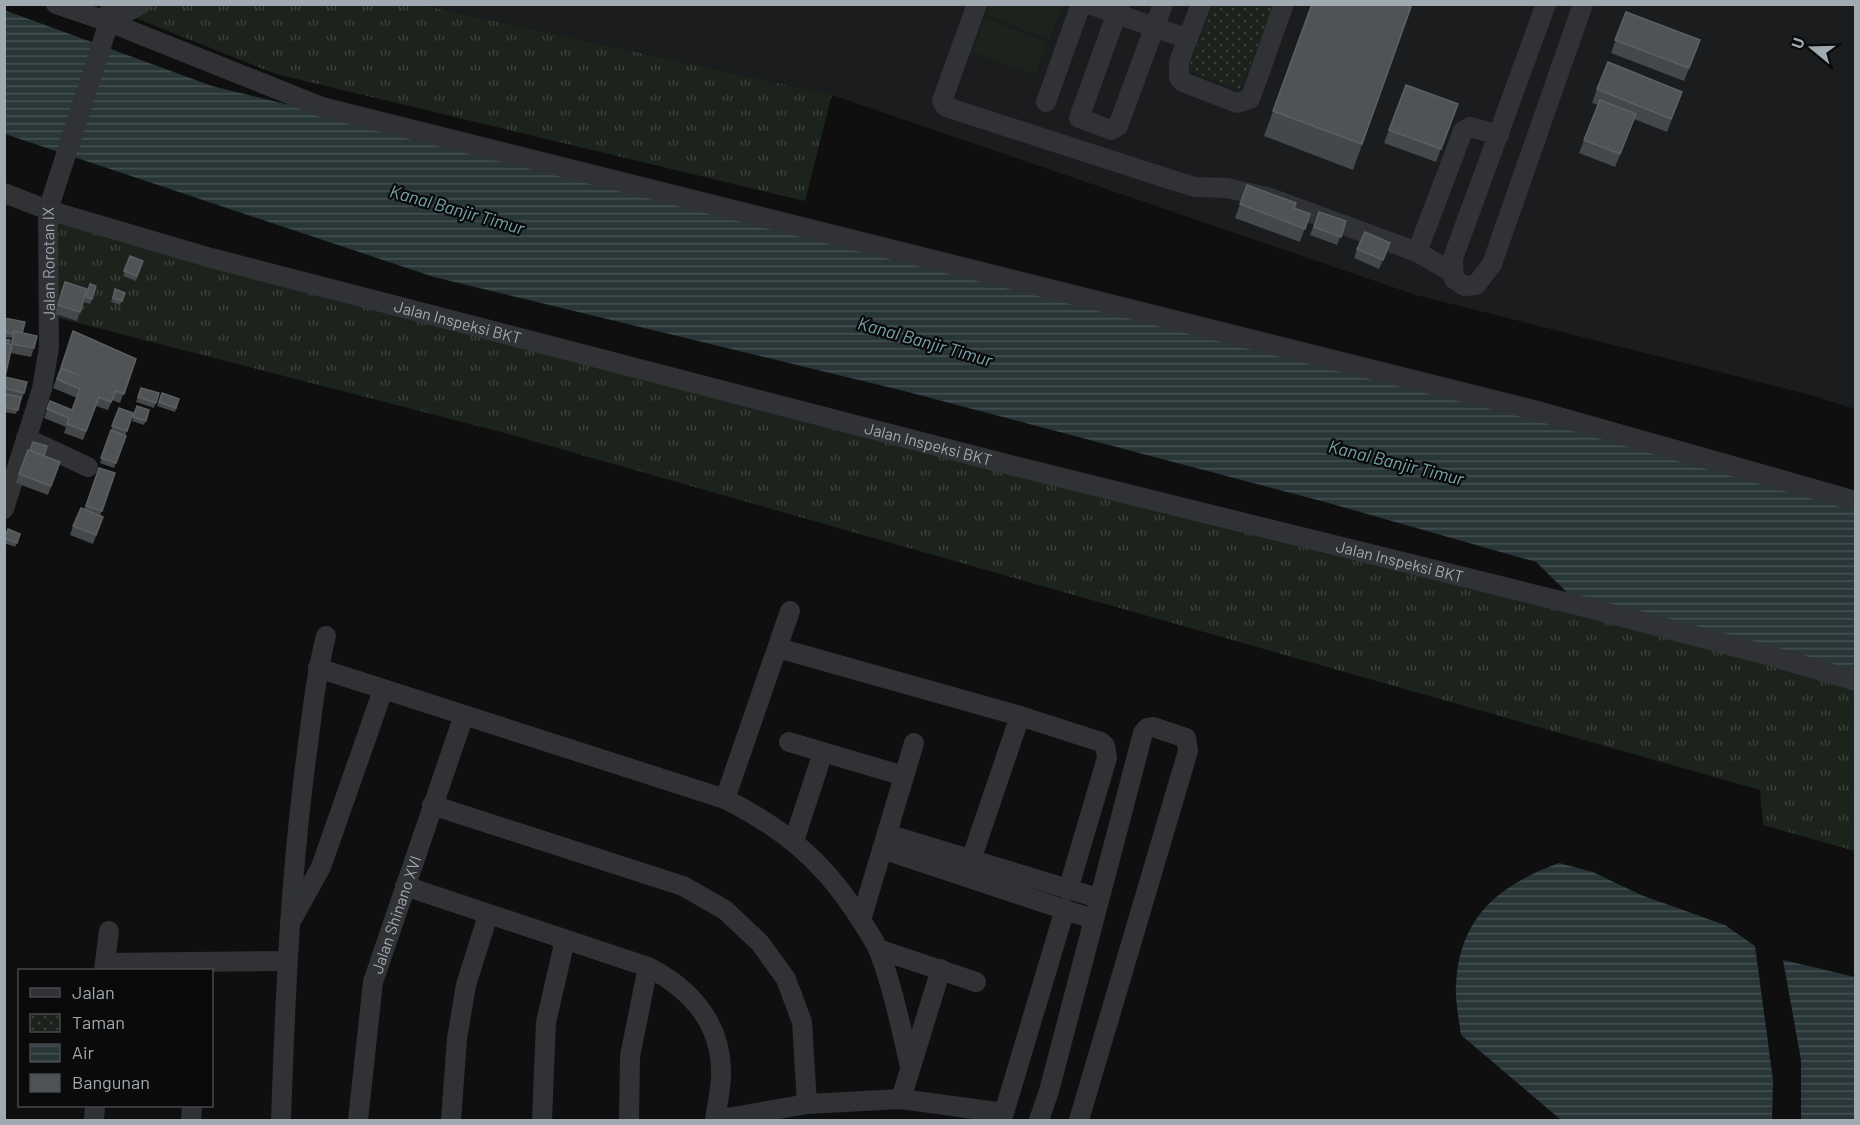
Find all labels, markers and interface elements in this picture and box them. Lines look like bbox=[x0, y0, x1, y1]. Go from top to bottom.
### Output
north arrow bbox=[1782, 18, 1842, 78]
text: U bbox=[1787, 35, 1808, 51]
water label: Kanal Banjir Timur bbox=[387, 179, 528, 239]
street label: Jalan Rorotan IX bbox=[38, 207, 58, 320]
street label: Jalan Inspeksi BKT bbox=[392, 296, 524, 347]
water label: Kanal Banjir Timur bbox=[855, 311, 996, 371]
street label: Jalan Inspeksi BKT bbox=[863, 418, 994, 469]
water label: Kanal Banjir Timur bbox=[1326, 435, 1467, 490]
street label: Jalan Inspeksi BKT bbox=[1334, 536, 1466, 586]
street label: Jalan Shinano XVI bbox=[367, 853, 424, 976]
legend bbox=[18, 969, 213, 1107]
text: Jalan bbox=[72, 981, 115, 1003]
text: Taman bbox=[72, 1011, 125, 1033]
text: Air bbox=[72, 1041, 95, 1063]
text: Bangunan bbox=[72, 1071, 150, 1093]

